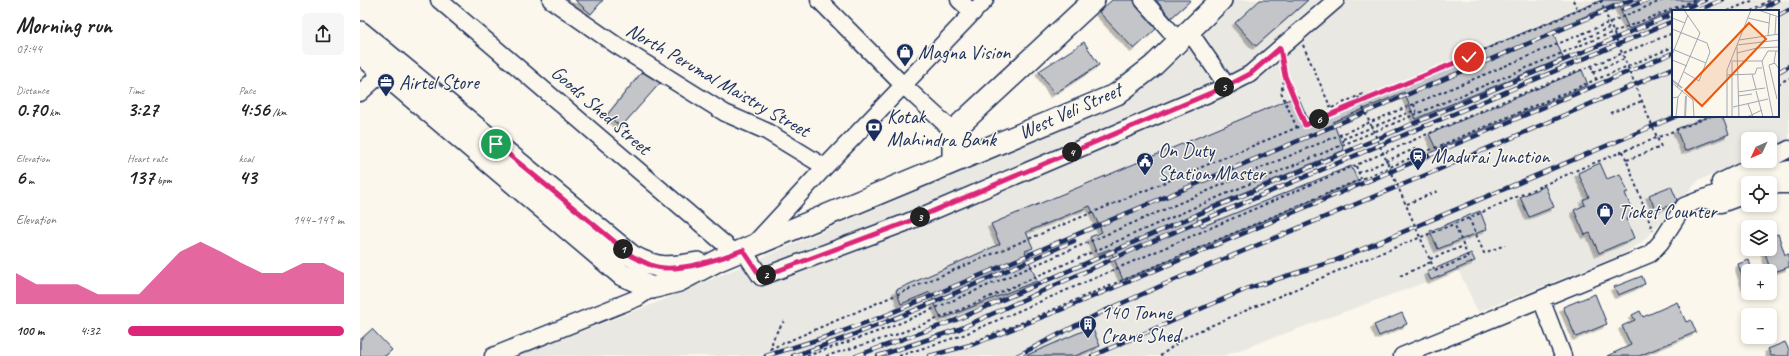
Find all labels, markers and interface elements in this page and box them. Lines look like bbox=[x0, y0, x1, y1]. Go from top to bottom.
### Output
inset map bbox=[1672, 10, 1779, 117]
text: Morning run bbox=[16, 12, 112, 40]
button: share bbox=[302, 13, 344, 55]
street label: North Perumal Maistry Street bbox=[622, 17, 816, 144]
place label: Magna Vision bbox=[918, 40, 1011, 65]
pin bbox=[1452, 40, 1486, 74]
text: 07:44 bbox=[16, 41, 42, 57]
shop icon: Magna Vision bbox=[895, 42, 915, 67]
icon: check bbox=[1458, 46, 1480, 68]
street label: Goods Shed Street bbox=[546, 60, 658, 162]
place label: Airtel Store bbox=[399, 70, 480, 95]
office icon: Airtel Store bbox=[376, 72, 396, 97]
street label: West Veli Street bbox=[1015, 76, 1128, 145]
pin: 5 bbox=[1214, 77, 1234, 97]
text: 5 bbox=[1222, 80, 1226, 94]
text: Distance bbox=[16, 83, 49, 97]
text: Time bbox=[127, 83, 144, 97]
text: Pace bbox=[239, 83, 256, 97]
text: 0.70 bbox=[16, 97, 47, 122]
text: 3:27 bbox=[127, 97, 158, 122]
text: 4:56 bbox=[239, 97, 270, 122]
place label: Kotak Mahindra Bank bbox=[887, 104, 997, 152]
text: km bbox=[47, 105, 60, 119]
text: /km bbox=[270, 105, 287, 119]
pin: 6 bbox=[1309, 109, 1329, 129]
text: 6 bbox=[1316, 112, 1322, 126]
bank icon: Kotak Mahindra Bank bbox=[864, 117, 884, 142]
pin bbox=[479, 127, 513, 161]
north arrow bbox=[1741, 132, 1777, 168]
map controls bbox=[1741, 132, 1777, 344]
icon: arrive bbox=[485, 133, 507, 155]
place label: On Duty Station Master bbox=[1158, 138, 1267, 186]
pin: 4 bbox=[1062, 142, 1082, 162]
place label: Madurai Junction bbox=[1431, 144, 1550, 169]
text: 4 bbox=[1070, 145, 1074, 159]
station icon: Madurai Junction bbox=[1408, 146, 1428, 171]
text: Elevation bbox=[16, 151, 50, 165]
text: Heart rate bbox=[127, 151, 167, 165]
text: kcal bbox=[239, 151, 253, 165]
public building icon: On Duty Station Master bbox=[1135, 151, 1155, 176]
text: 6 bbox=[16, 165, 25, 190]
text: 137 bbox=[127, 165, 154, 190]
text: 43 bbox=[239, 165, 257, 190]
text: m bbox=[25, 173, 34, 187]
text: bpm bbox=[154, 173, 172, 187]
button: locate bbox=[1741, 176, 1777, 212]
place label: Ticket Counter bbox=[1618, 199, 1718, 224]
shop icon: Ticket Counter bbox=[1595, 201, 1615, 226]
pin: 3 bbox=[910, 207, 930, 227]
text: 3 bbox=[918, 210, 922, 224]
text: Elevation bbox=[16, 212, 56, 228]
text: 144–149 m bbox=[293, 212, 344, 228]
button: layers bbox=[1741, 220, 1777, 256]
pin: 1 bbox=[613, 239, 633, 259]
text: 1 bbox=[621, 242, 625, 256]
button: + bbox=[1741, 264, 1777, 300]
pin: 2 bbox=[756, 265, 776, 285]
text: 2 bbox=[764, 268, 768, 282]
place label: 140 Tonne Crane Shed bbox=[1101, 300, 1183, 348]
button: − bbox=[1741, 308, 1777, 344]
building icon: 140 Tonne Crane Shed bbox=[1078, 314, 1098, 339]
text: 100 m bbox=[16, 323, 44, 339]
text: 4:32 bbox=[80, 323, 100, 339]

